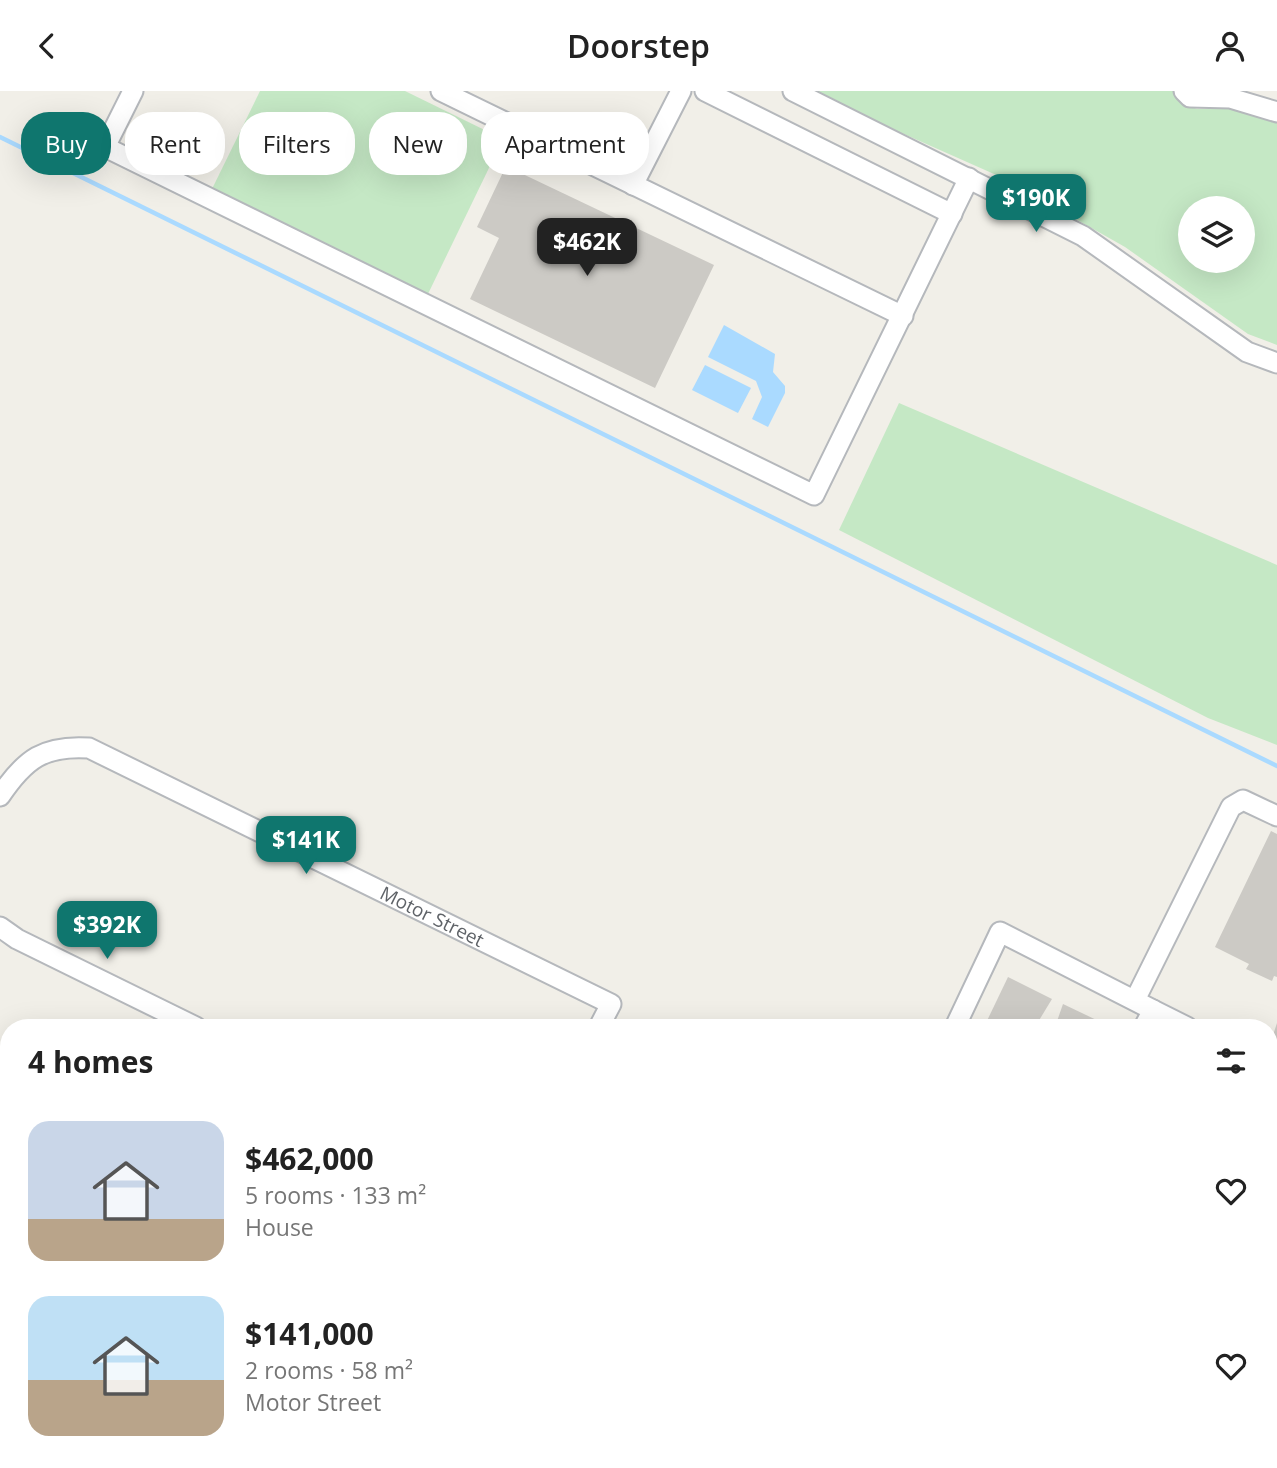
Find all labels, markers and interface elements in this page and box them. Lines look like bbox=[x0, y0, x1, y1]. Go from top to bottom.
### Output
text: Doorstep bbox=[567, 24, 710, 67]
icon: back bbox=[28, 27, 66, 65]
icon: person bbox=[1211, 27, 1249, 65]
chip: Buy bbox=[21, 112, 111, 175]
chip: Rent bbox=[125, 112, 225, 175]
chip: Filters bbox=[239, 112, 355, 175]
chip: New bbox=[369, 112, 467, 175]
chip: Apartment bbox=[481, 112, 649, 175]
pin: $190K bbox=[987, 174, 1085, 234]
text: $190K bbox=[1002, 181, 1070, 213]
map controls bbox=[1178, 196, 1255, 273]
button: layers bbox=[1178, 196, 1255, 273]
pin: $462K bbox=[538, 219, 636, 278]
text: $462K bbox=[553, 225, 621, 257]
pin: $141K bbox=[257, 817, 355, 876]
text: $141K bbox=[272, 823, 340, 855]
street label: Motor Street bbox=[376, 880, 489, 953]
pin: $392K bbox=[58, 901, 156, 961]
text: $392K bbox=[73, 908, 141, 940]
text: 4 homes bbox=[28, 1041, 153, 1082]
icon: filters bbox=[1212, 1042, 1250, 1080]
text: $462,000 bbox=[245, 1138, 374, 1179]
icon: home bbox=[84, 1149, 168, 1233]
icon: heart bbox=[1212, 1172, 1250, 1210]
text: 5 rooms · 133 m² bbox=[245, 1179, 426, 1211]
text: House bbox=[245, 1211, 314, 1243]
text: $141,000 bbox=[245, 1313, 374, 1354]
icon: home bbox=[84, 1324, 168, 1408]
icon: heart bbox=[1212, 1347, 1250, 1385]
text: 2 rooms · 58 m² bbox=[245, 1354, 413, 1386]
text: Motor Street bbox=[245, 1386, 381, 1418]

